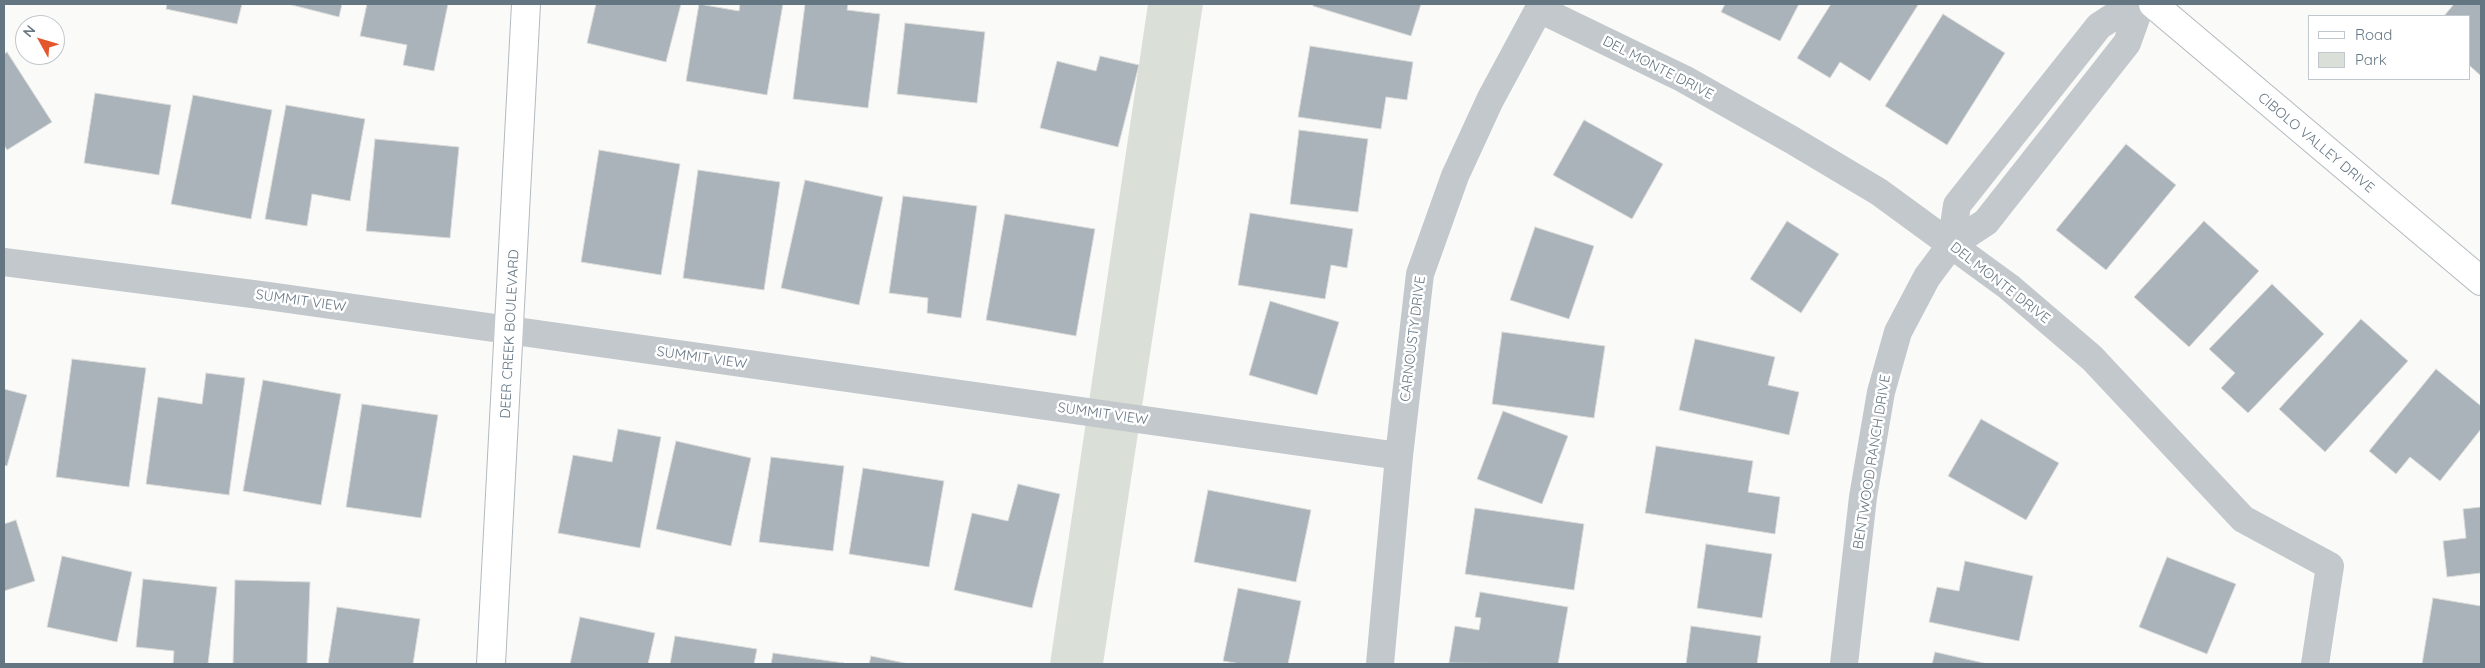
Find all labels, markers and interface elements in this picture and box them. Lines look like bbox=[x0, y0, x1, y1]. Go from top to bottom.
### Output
north arrow bbox=[15, 15, 65, 65]
legend bbox=[2308, 15, 2470, 80]
text: N bbox=[19, 22, 39, 41]
text: Road bbox=[2355, 25, 2392, 44]
street label: DEL MONTE DRIVE bbox=[1600, 33, 1716, 103]
text: Park bbox=[2355, 50, 2387, 69]
street label: CIBOLO VALLEY DRIVE bbox=[2254, 89, 2378, 197]
street label: DEL MONTE DRIVE bbox=[1947, 239, 2053, 327]
street label: DEER CREEK BOULEVARD bbox=[497, 249, 523, 419]
street label: CARNOUSTY DRIVE bbox=[1397, 275, 1429, 403]
street label: SUMMIT VIEW bbox=[255, 286, 347, 316]
street label: SUMMIT VIEW bbox=[656, 343, 748, 373]
street label: BENTWOOD RANCH DRIVE bbox=[1850, 374, 1894, 550]
street label: SUMMIT VIEW bbox=[1057, 399, 1149, 429]

